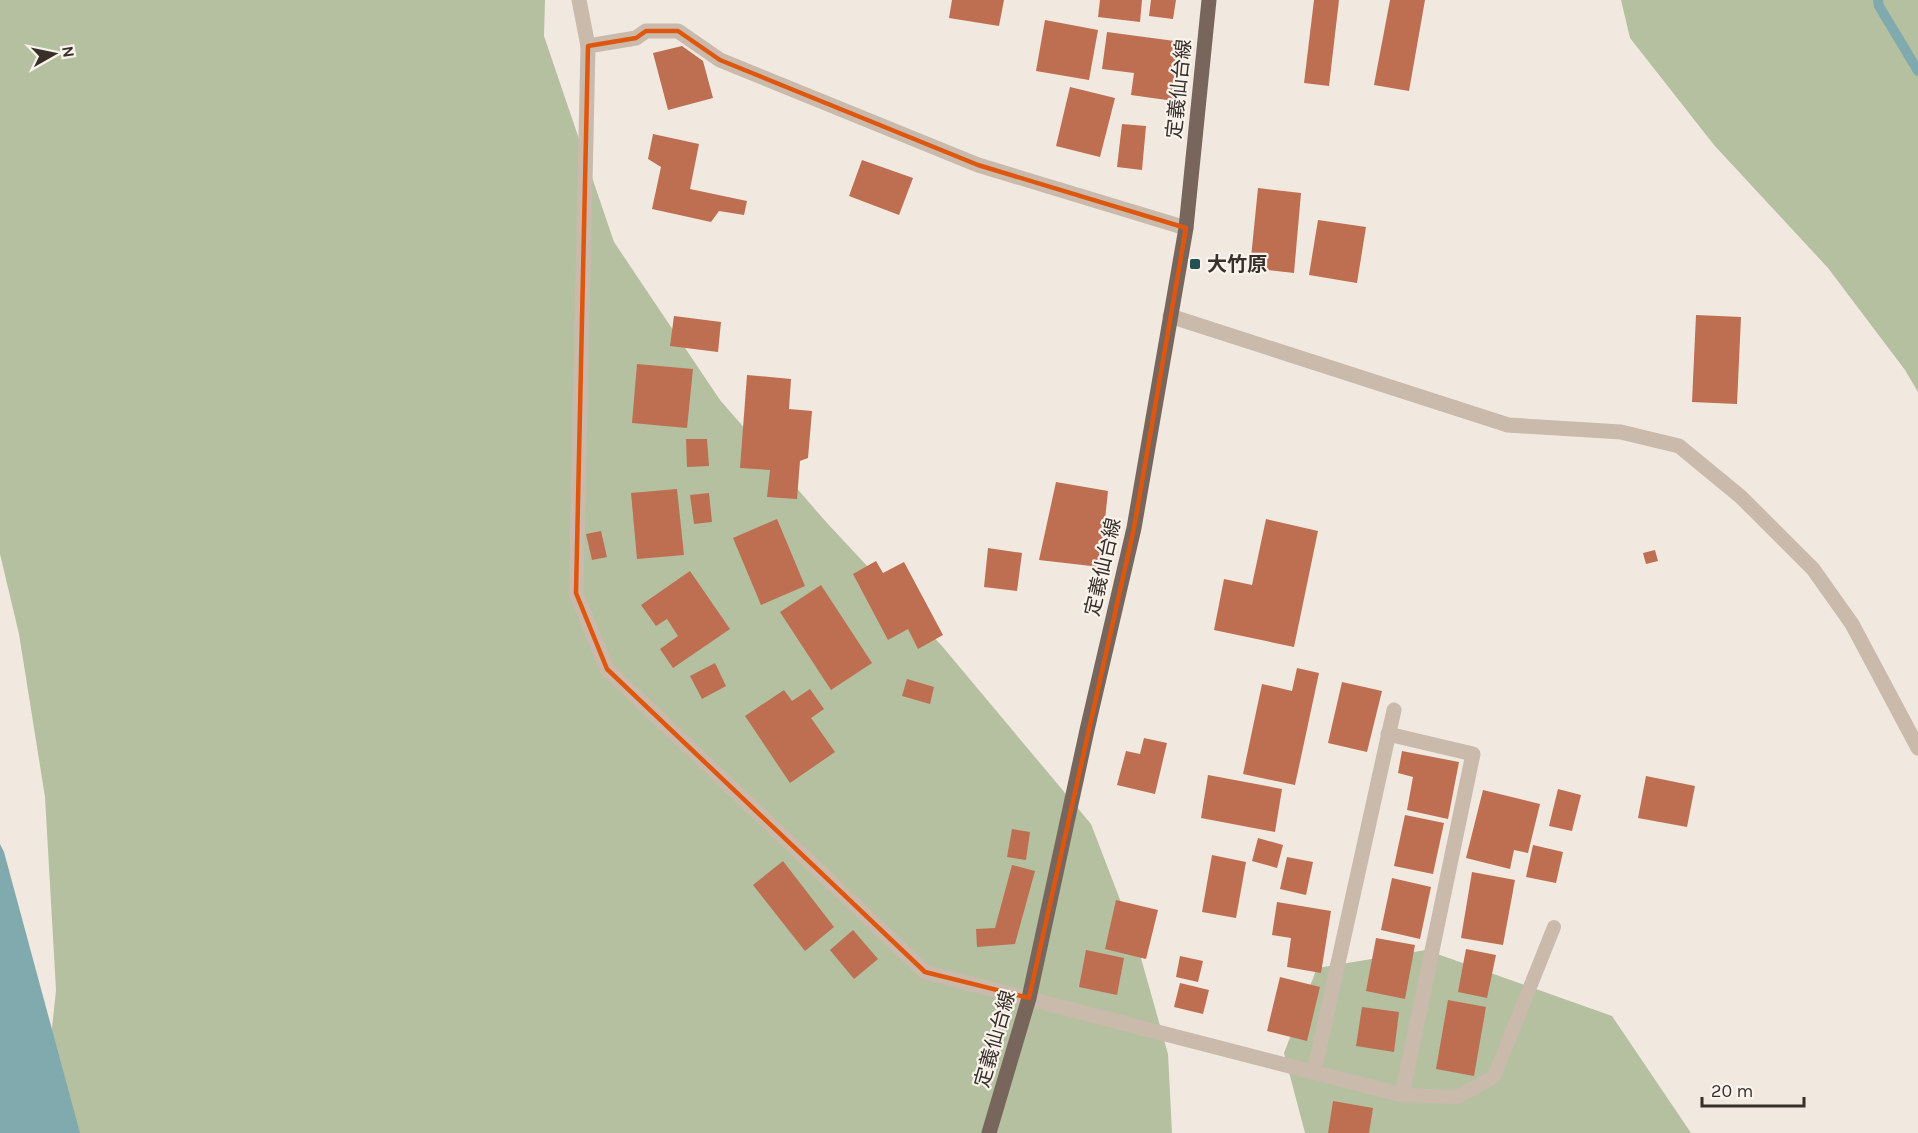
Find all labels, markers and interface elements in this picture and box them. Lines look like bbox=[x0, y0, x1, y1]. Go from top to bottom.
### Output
north arrow bbox=[24, 24, 84, 84]
street label: 定義仙台線 bbox=[1162, 38, 1196, 140]
text: N bbox=[58, 45, 79, 59]
place label: 大竹原 bbox=[1207, 253, 1267, 276]
marker: 大竹原 bbox=[1188, 257, 1202, 271]
street label: 定義仙台線 bbox=[1081, 516, 1125, 618]
street label: 定義仙台線 bbox=[970, 988, 1020, 1090]
scale bar bbox=[1702, 1070, 1804, 1108]
text: 20 m bbox=[1711, 1080, 1753, 1102]

